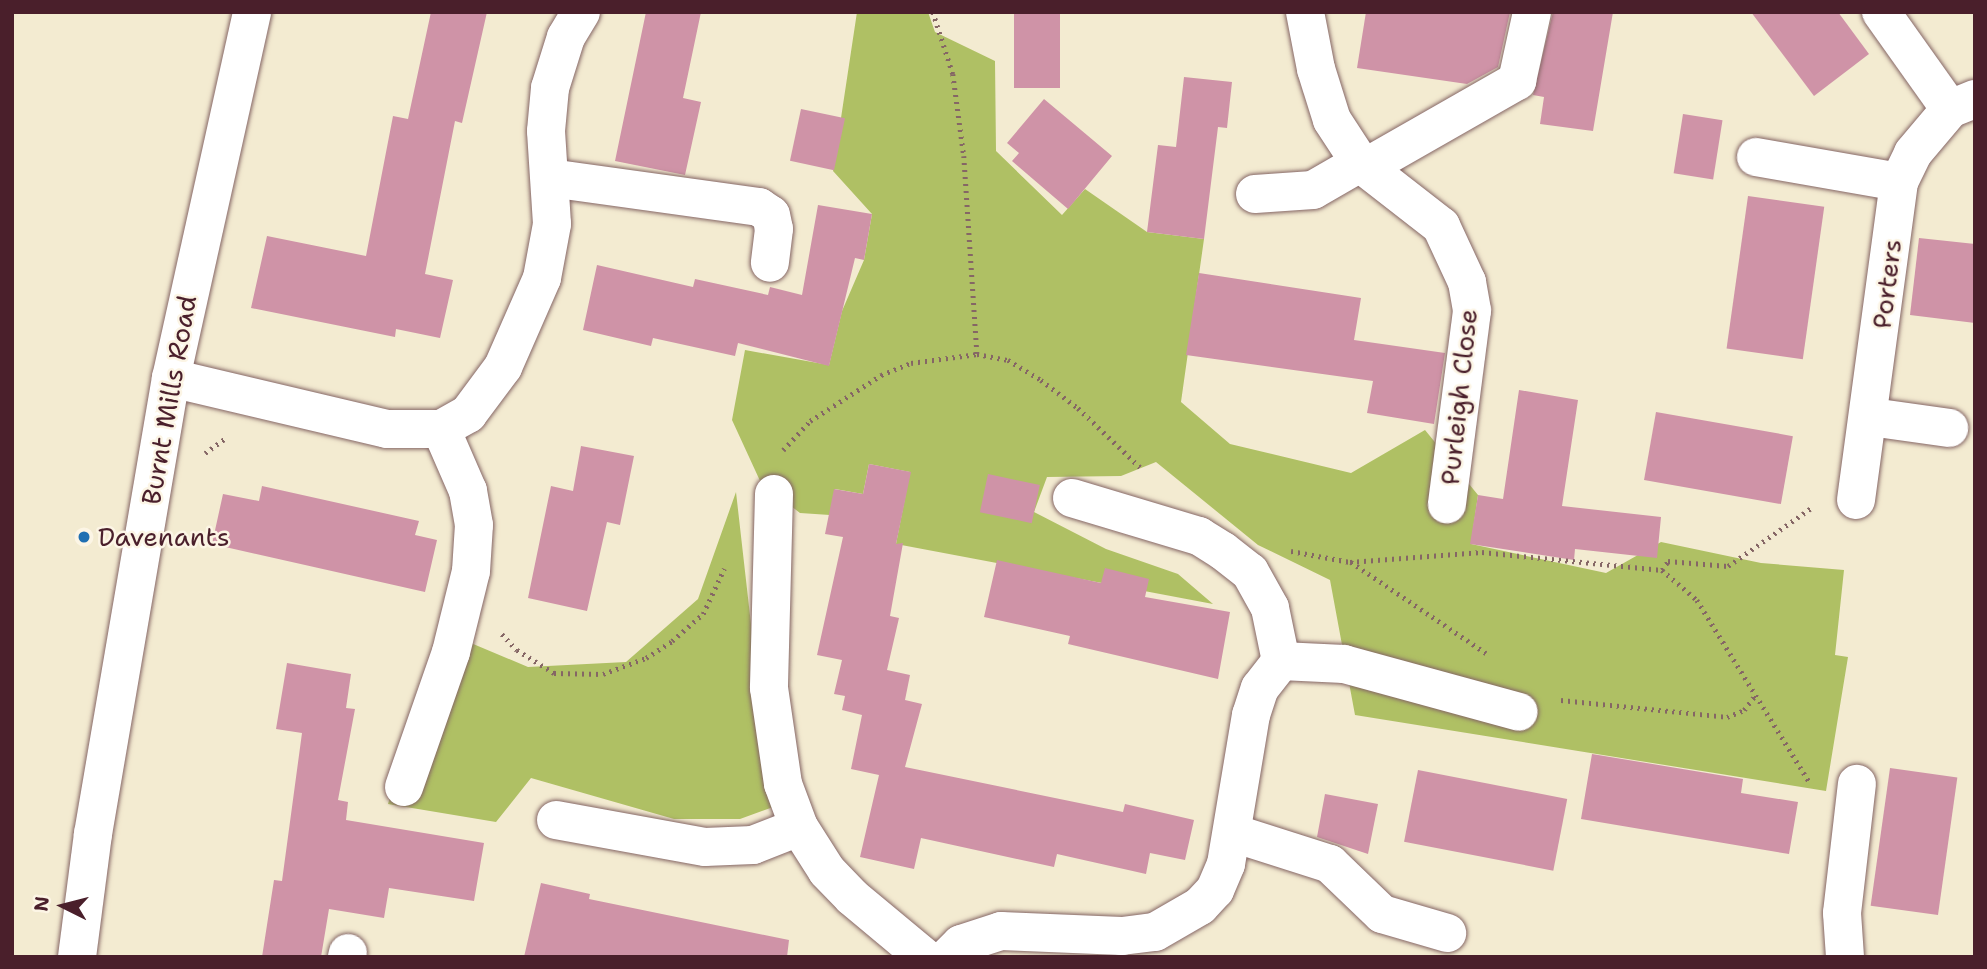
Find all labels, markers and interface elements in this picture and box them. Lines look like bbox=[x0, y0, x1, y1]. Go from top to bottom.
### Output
street label: Porters bbox=[1866, 237, 1908, 331]
street label: Burnt Mills Road bbox=[135, 293, 203, 507]
street label: Purleigh Close bbox=[1434, 307, 1484, 487]
place label: Davenants bbox=[98, 521, 230, 553]
marker: Davenants bbox=[76, 529, 92, 545]
north arrow bbox=[28, 871, 98, 941]
text: N bbox=[28, 895, 55, 913]

